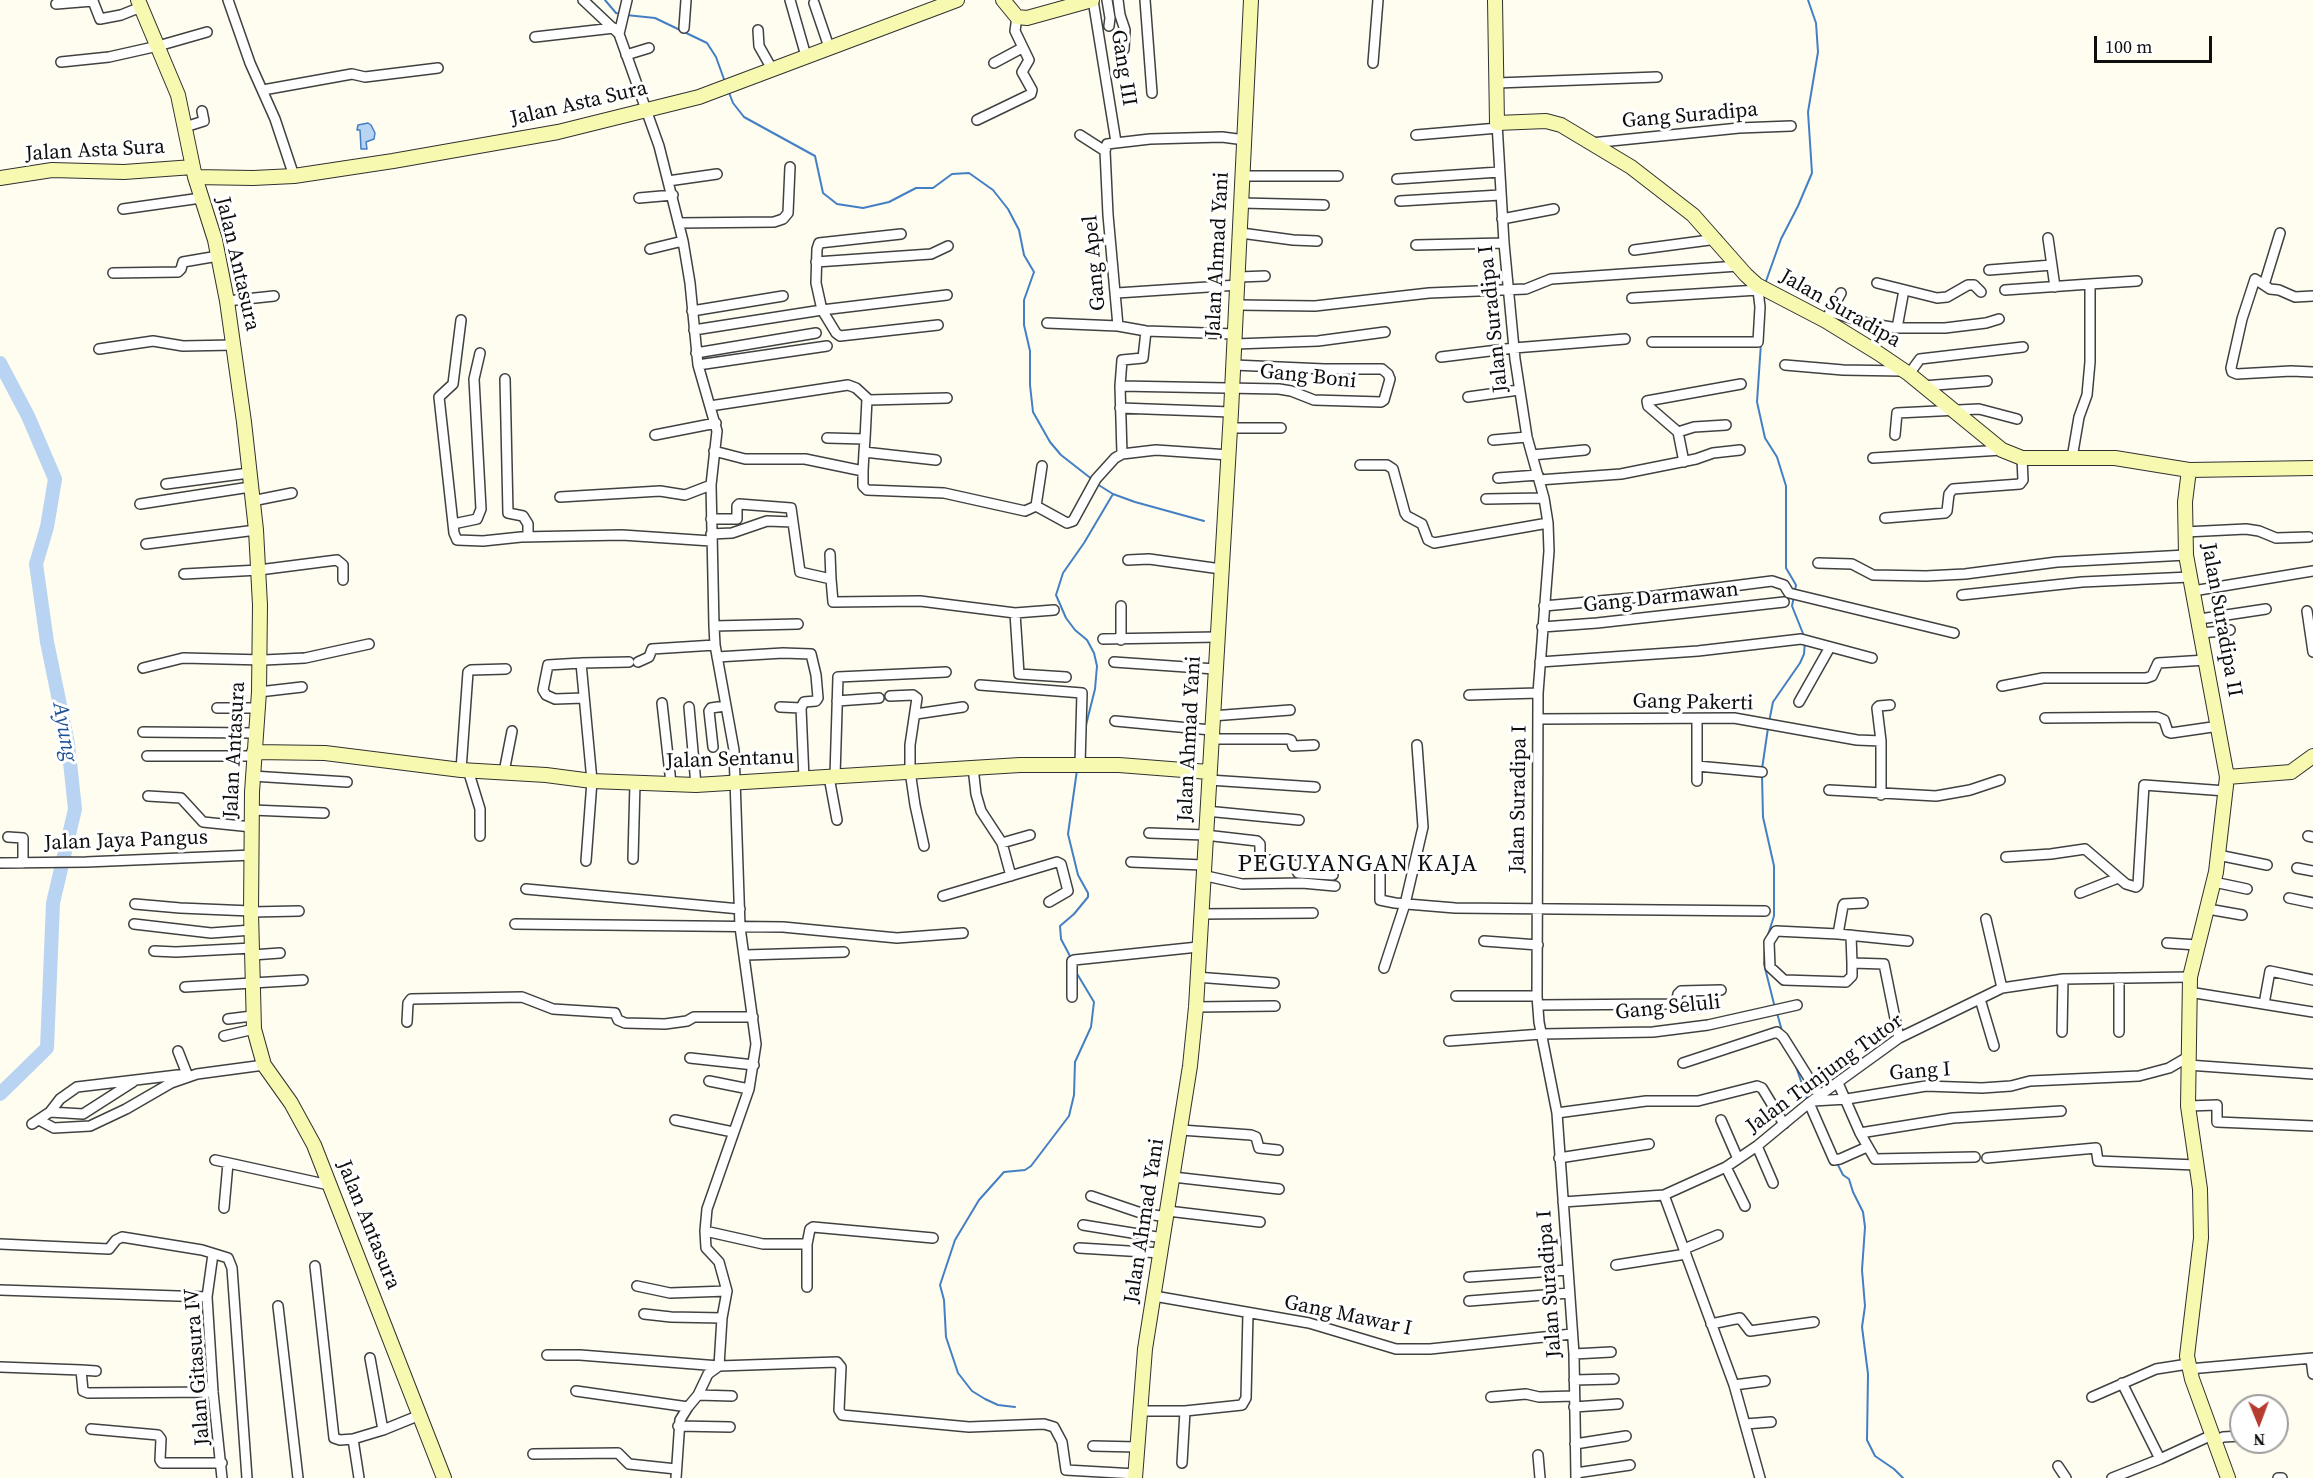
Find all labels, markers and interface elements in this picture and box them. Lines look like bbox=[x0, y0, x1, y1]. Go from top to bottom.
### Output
scale bar bbox=[2097, 24, 2216, 62]
street label: Gang III bbox=[1105, 28, 1141, 108]
text: 100 m bbox=[2105, 34, 2152, 59]
street label: Jalan Asta Sura bbox=[508, 76, 650, 132]
street label: Gang Suradipa bbox=[1621, 98, 1759, 134]
street label: Jalan Asta Sura bbox=[25, 135, 165, 167]
street label: Jalan Ahmad Yani bbox=[1201, 171, 1235, 339]
street label: Jalan Antasura bbox=[209, 194, 265, 334]
street label: Gang Apel bbox=[1078, 214, 1112, 312]
street label: Jalan Suradipa I bbox=[1474, 244, 1514, 394]
street label: Jalan Suradipa bbox=[1775, 264, 1905, 354]
street label: Gang Boni bbox=[1258, 359, 1358, 395]
street label: Jalan Suradipa II bbox=[2195, 541, 2247, 699]
street label: Gang Darmawan bbox=[1582, 577, 1740, 619]
street label: Jalan Ahmad Yani bbox=[1173, 655, 1207, 823]
street label: Jalan Antasura bbox=[219, 681, 251, 819]
street label: Gang Pakerti bbox=[1632, 689, 1754, 717]
water label: Ayung bbox=[46, 700, 82, 764]
street label: Jalan Suradipa I bbox=[1505, 725, 1533, 873]
street label: Jalan Sentanu bbox=[665, 745, 795, 775]
street label: Jalan Jaya Pangus bbox=[44, 826, 208, 856]
district label: PEGUYANGAN KAJA bbox=[1238, 851, 1478, 879]
street label: Gang Seluli bbox=[1614, 990, 1722, 1026]
street label: Jalan Tunjung Tutor bbox=[1742, 1009, 1908, 1139]
street label: Gang I bbox=[1889, 1057, 1951, 1087]
street label: Jalan Ahmad Yani bbox=[1120, 1137, 1170, 1305]
street label: Jalan Antasura bbox=[331, 1157, 405, 1293]
street label: Jalan Suradipa I bbox=[1532, 1209, 1568, 1359]
street label: Jalan Gitasura IV bbox=[180, 1287, 216, 1447]
street label: Gang Mawar I bbox=[1282, 1290, 1414, 1342]
north arrow bbox=[2229, 1394, 2289, 1454]
text: N bbox=[2253, 1429, 2265, 1451]

